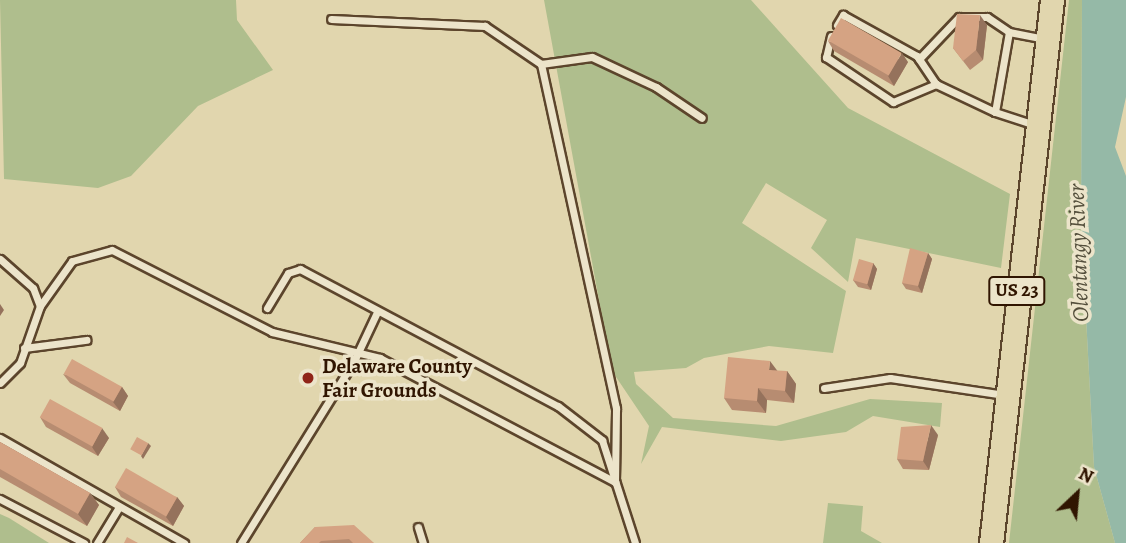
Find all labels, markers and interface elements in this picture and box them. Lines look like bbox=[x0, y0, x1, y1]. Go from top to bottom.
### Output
water label: Olentangy River bbox=[1063, 184, 1095, 322]
road number: US 23 bbox=[987, 276, 1047, 306]
place label: Delaware County Fair Grounds bbox=[322, 353, 472, 403]
marker: Delaware County Fair Grounds bbox=[300, 370, 316, 386]
north arrow bbox=[1042, 459, 1112, 529]
text: N bbox=[1074, 460, 1098, 490]

